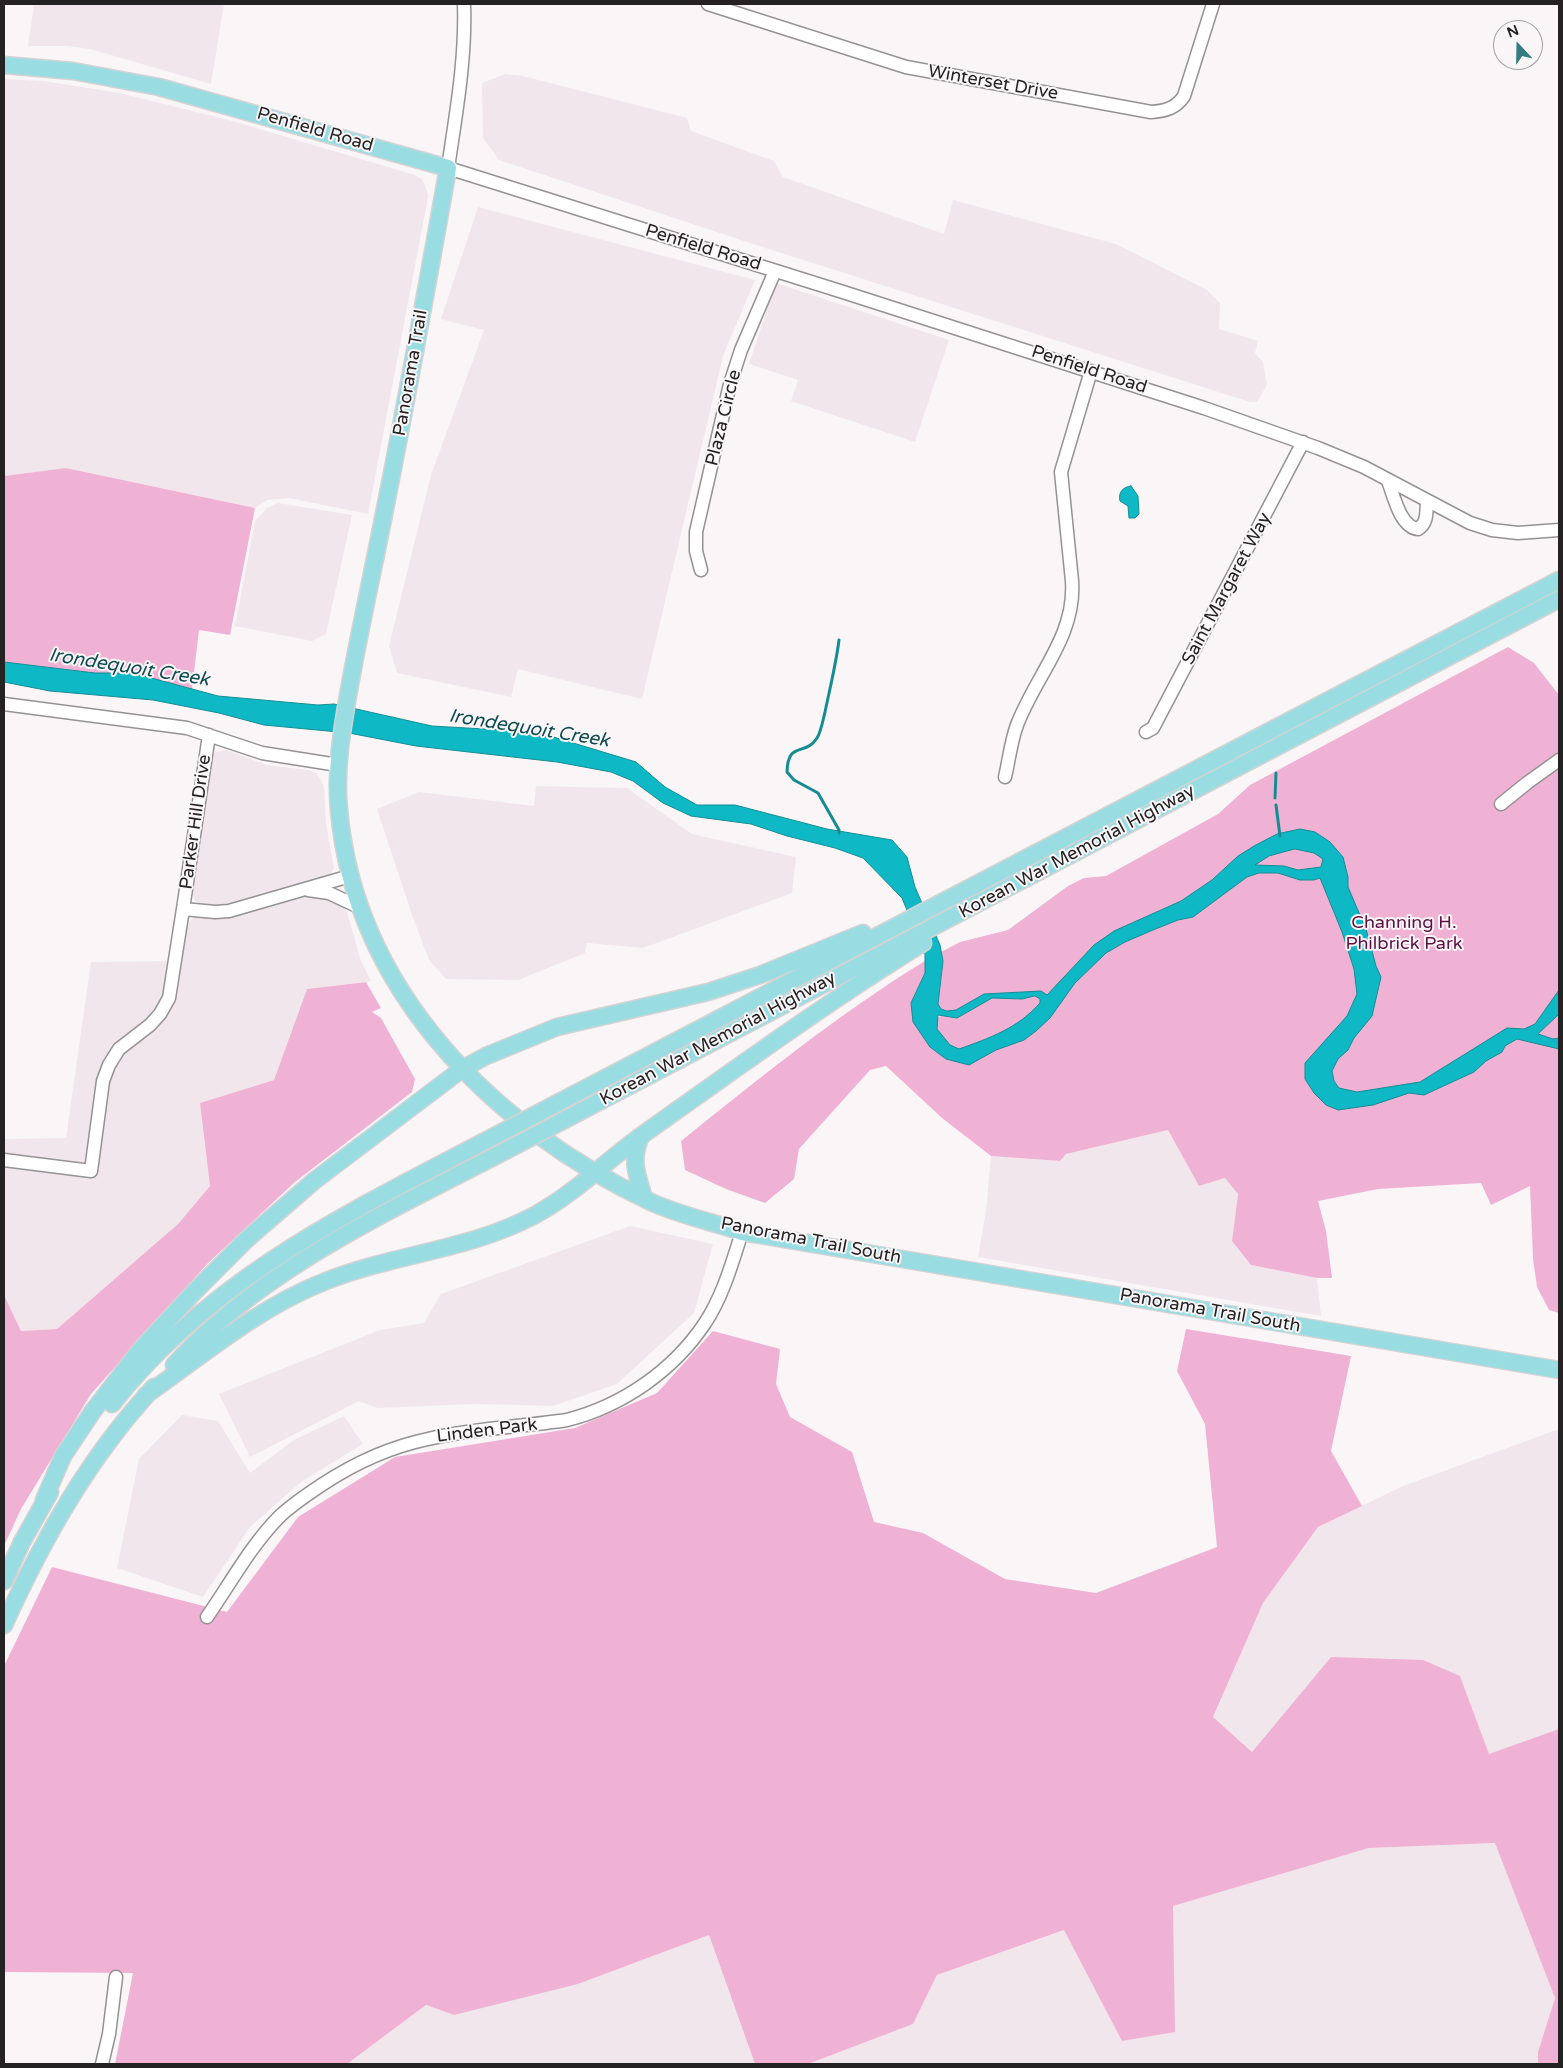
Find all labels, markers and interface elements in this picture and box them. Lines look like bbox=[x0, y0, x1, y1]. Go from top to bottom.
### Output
north arrow bbox=[1493, 20, 1543, 70]
text: N bbox=[1505, 22, 1521, 41]
street label: Winterset Drive bbox=[926, 61, 1060, 105]
street label: Penfield Road bbox=[254, 103, 376, 157]
street label: Penfield Road bbox=[642, 220, 764, 276]
street label: Panorama Trail bbox=[389, 308, 433, 438]
street label: Penfield Road bbox=[1029, 341, 1149, 399]
street label: Plaza Circle bbox=[702, 368, 746, 468]
street label: Saint Margaret Way bbox=[1178, 509, 1276, 669]
water label: Irondequoit Creek bbox=[47, 644, 211, 692]
water label: Irondequoit Creek bbox=[447, 705, 611, 753]
street label: Parker Hill Drive bbox=[176, 753, 216, 891]
street label: Korean War Memorial Highway bbox=[955, 780, 1199, 924]
park label: Channing H. Philbrick Park bbox=[1345, 912, 1463, 954]
street label: Korean War Memorial Highway bbox=[596, 967, 840, 1111]
street label: Panorama Trail South bbox=[719, 1213, 903, 1269]
street label: Panorama Trail South bbox=[1118, 1284, 1302, 1338]
street label: Linden Park bbox=[435, 1414, 539, 1448]

